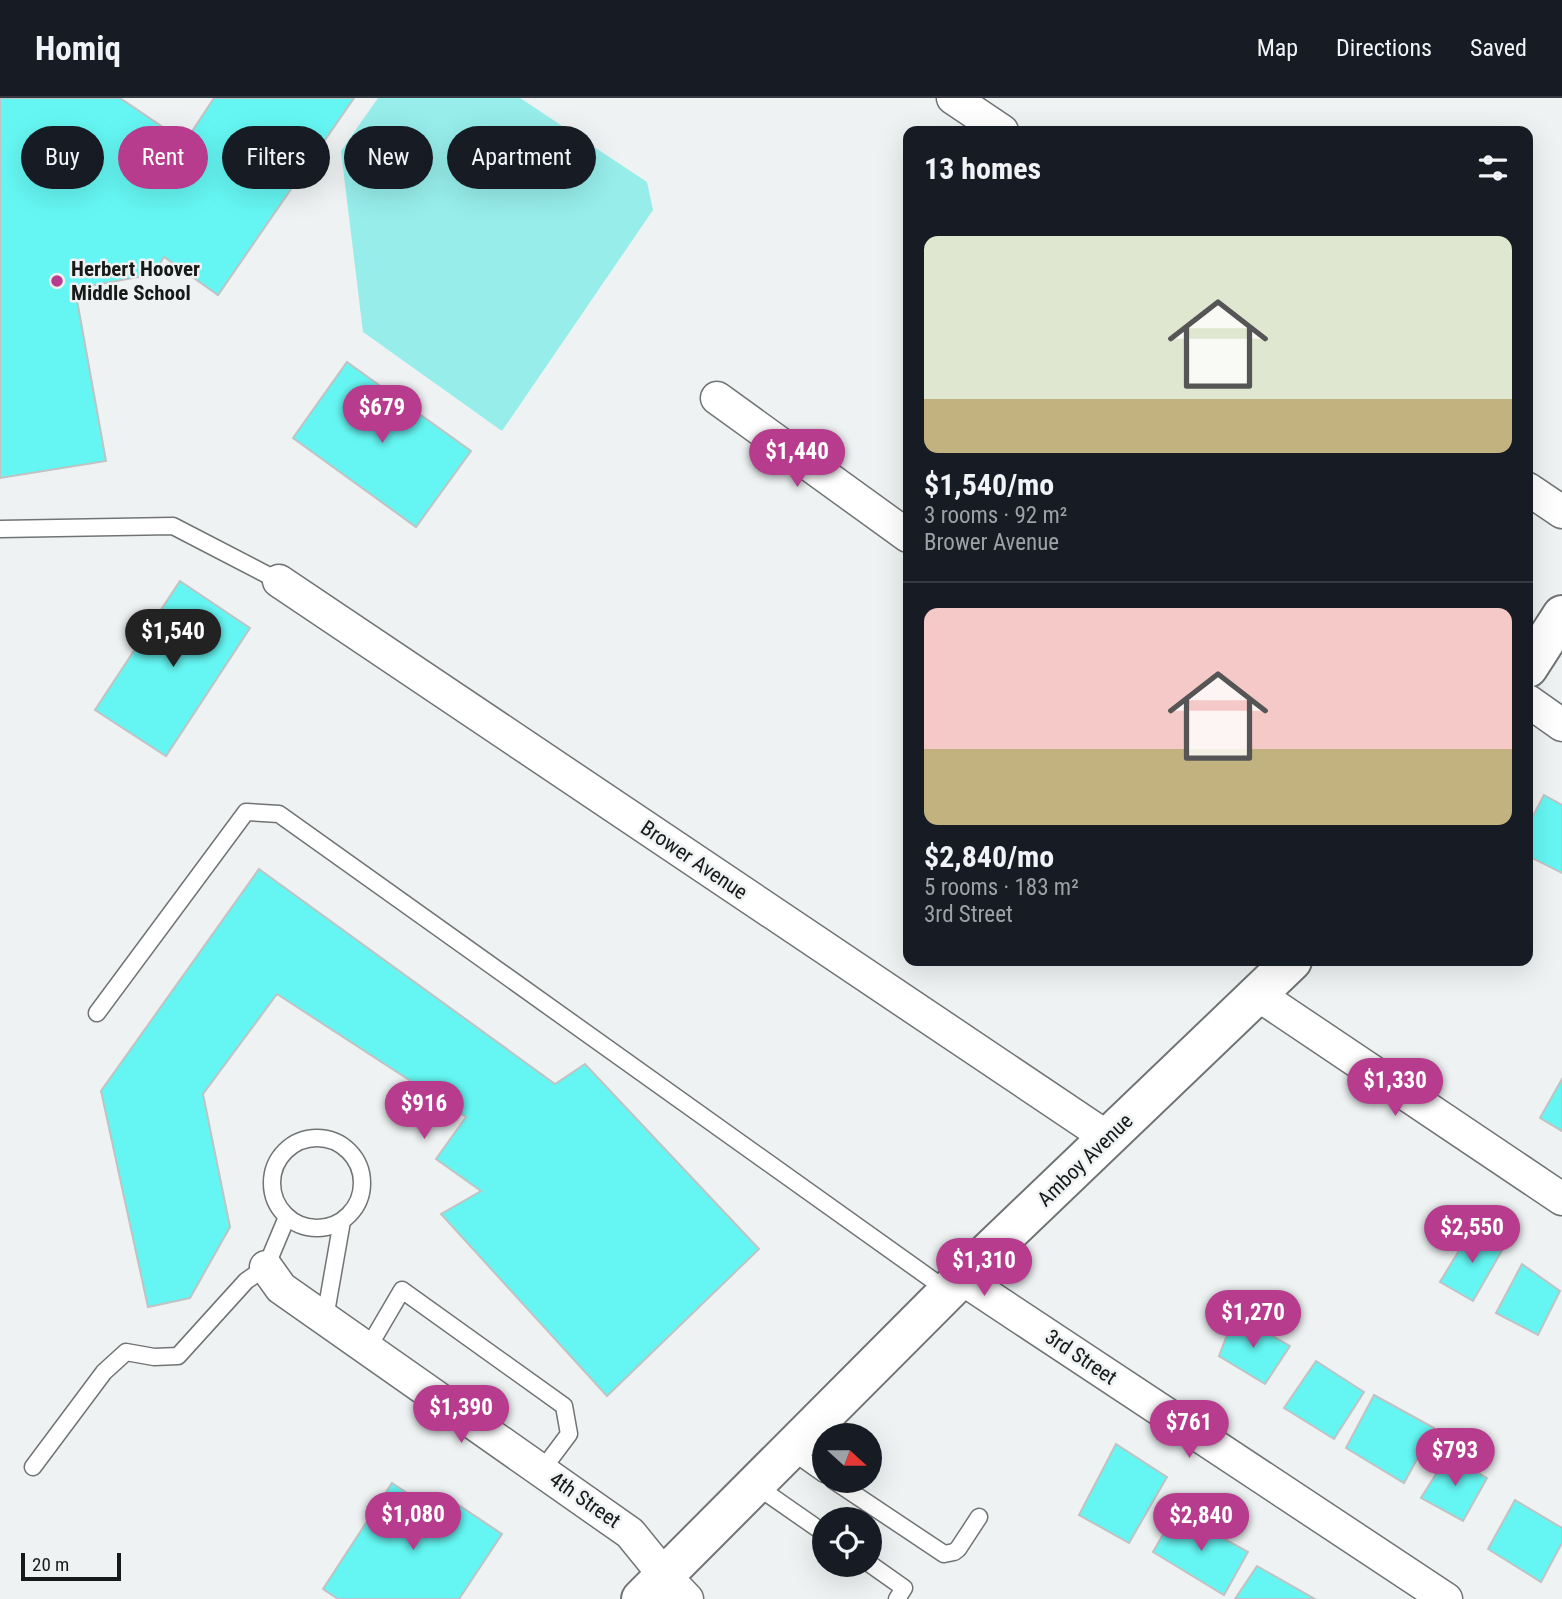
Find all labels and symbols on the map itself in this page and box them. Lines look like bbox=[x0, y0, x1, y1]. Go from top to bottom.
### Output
place label: Herbert Hoover Middle School bbox=[71, 257, 200, 305]
marker: Herbert Hoover Middle School bbox=[49, 273, 65, 289]
pin: $679 bbox=[341, 386, 423, 445]
pin: $1,440 bbox=[740, 430, 854, 489]
pin: $1,540 bbox=[116, 610, 230, 669]
street label: Brower Avenue bbox=[636, 816, 752, 905]
pin: $1,330 bbox=[1338, 1058, 1452, 1118]
pin: $916 bbox=[383, 1082, 465, 1141]
street label: Amboy Avenue bbox=[1033, 1109, 1138, 1211]
pin: $2,550 bbox=[1415, 1206, 1529, 1265]
pin: $1,310 bbox=[927, 1238, 1041, 1298]
pin: $1,270 bbox=[1196, 1290, 1310, 1350]
street label: 3rd Street bbox=[1041, 1324, 1121, 1390]
pin: $1,390 bbox=[404, 1386, 518, 1445]
pin: $761 bbox=[1148, 1400, 1230, 1460]
north arrow bbox=[812, 1423, 882, 1493]
pin: $793 bbox=[1414, 1428, 1496, 1488]
street label: 4th Street bbox=[545, 1467, 625, 1533]
pin: $1,080 bbox=[356, 1492, 470, 1552]
pin: $2,840 bbox=[1144, 1494, 1258, 1553]
scale bar bbox=[21, 1550, 121, 1582]

